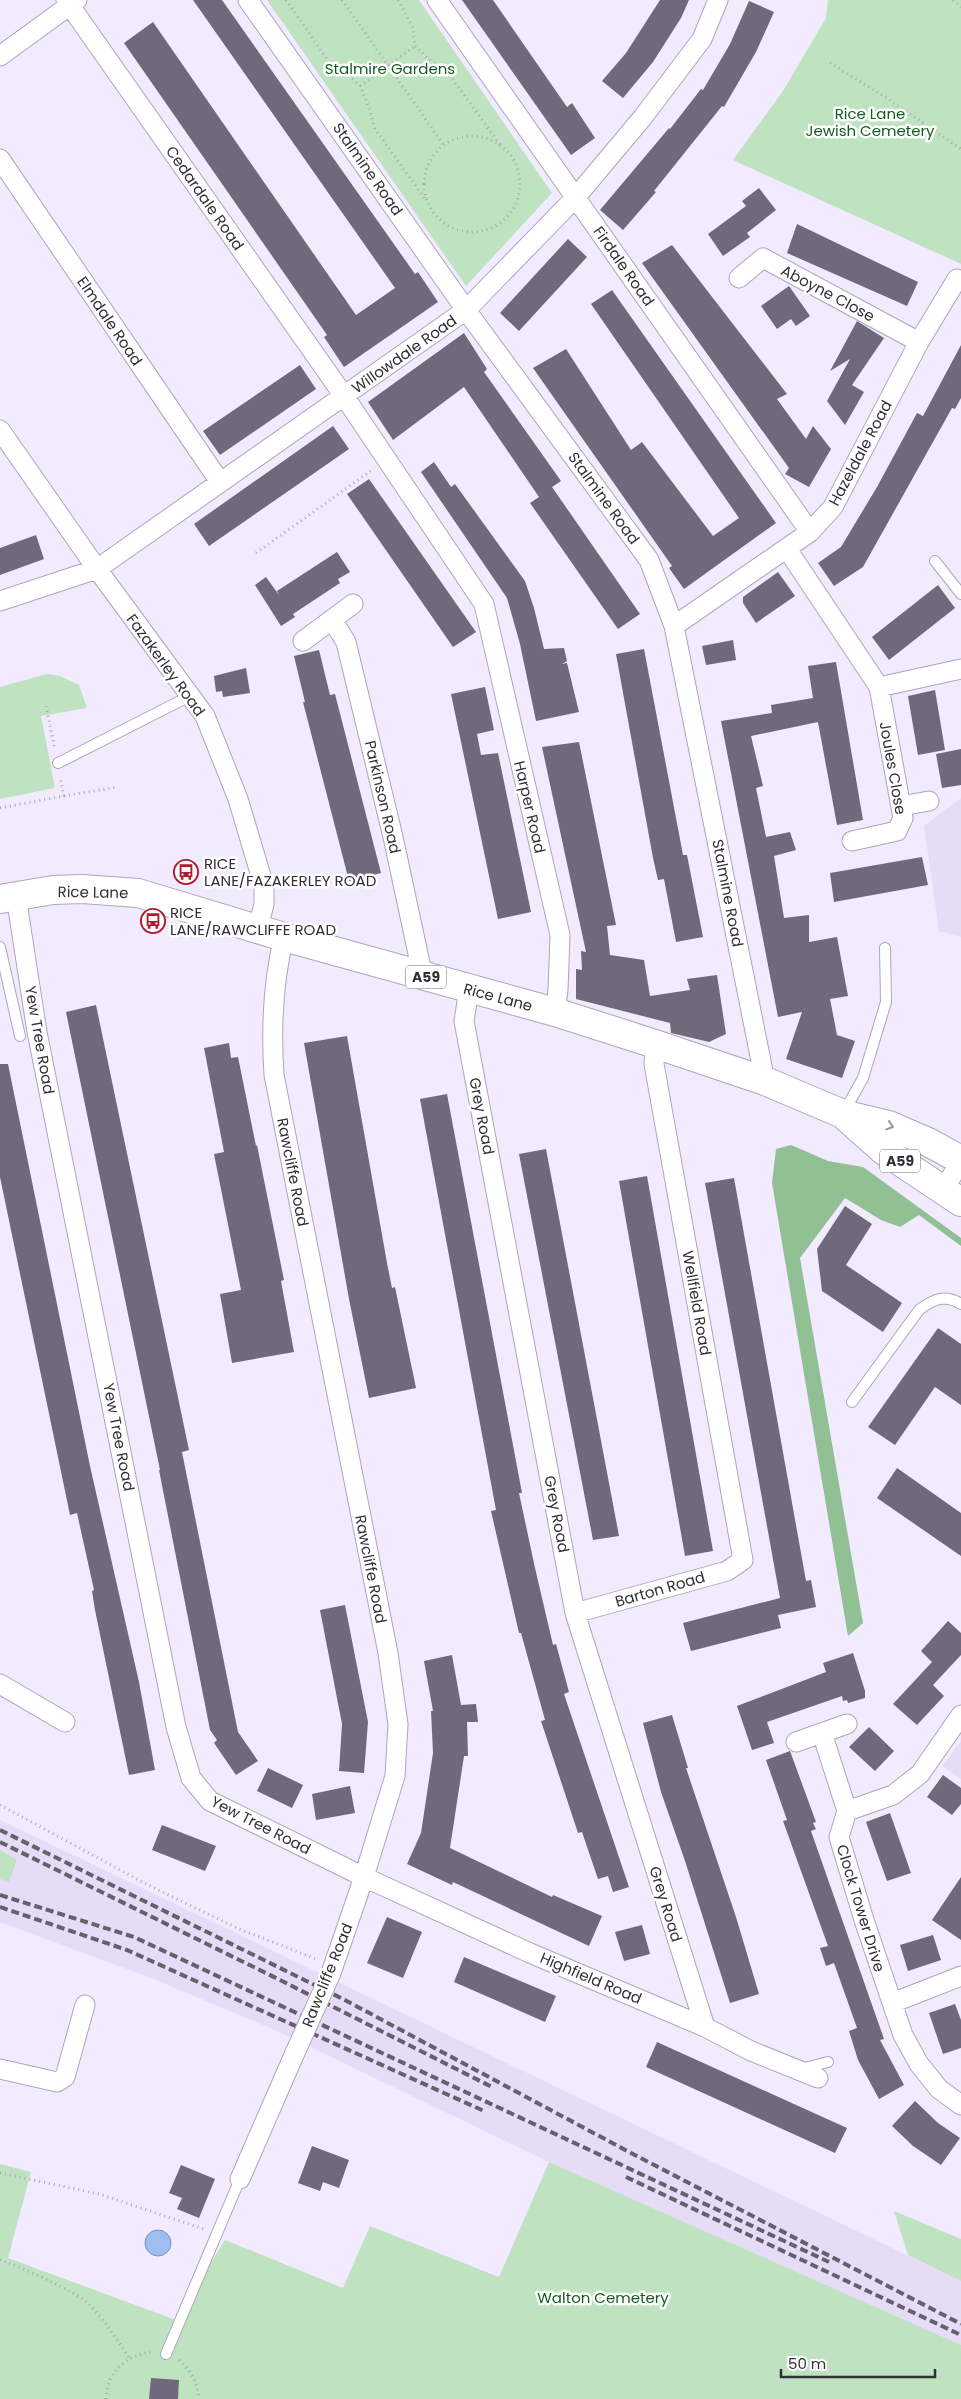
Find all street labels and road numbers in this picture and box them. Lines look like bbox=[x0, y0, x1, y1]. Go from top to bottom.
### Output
street label: Stalmine Road bbox=[328, 118, 408, 220]
street label: Cedardale Road bbox=[161, 142, 249, 254]
street label: Firdale Road bbox=[589, 222, 659, 310]
street label: Aboyne Close bbox=[778, 260, 878, 326]
street label: Elmdale Road bbox=[72, 272, 148, 370]
street label: Willowdale Road bbox=[347, 310, 461, 398]
street label: Hazeldale Road bbox=[823, 397, 897, 509]
street label: Stalmine Road bbox=[563, 448, 645, 548]
street label: Fazakerley Road bbox=[122, 610, 210, 720]
street label: Joules Close bbox=[874, 720, 912, 816]
street label: Parkinson Road bbox=[360, 738, 406, 856]
street label: Harper Road bbox=[509, 759, 551, 855]
street label: Stalmine Road bbox=[707, 837, 749, 949]
street label: Rice Lane bbox=[57, 881, 129, 903]
road number: A59 bbox=[406, 966, 446, 989]
street label: Rice Lane bbox=[461, 978, 535, 1016]
street label: Yew Tree Road bbox=[20, 984, 60, 1096]
street label: Grey Road bbox=[464, 1076, 500, 1156]
street label: Rawcliffe Road bbox=[272, 1116, 314, 1228]
road number: A59 bbox=[880, 1150, 920, 1172]
street label: Wellfield Road bbox=[677, 1249, 717, 1357]
street label: Yew Tree Road bbox=[98, 1381, 140, 1493]
street label: Grey Road bbox=[539, 1474, 575, 1554]
street label: Rawcliffe Road bbox=[350, 1513, 392, 1625]
street label: Barton Road bbox=[613, 1566, 707, 1612]
street label: Yew Tree Road bbox=[207, 1791, 315, 1859]
street label: Clock Tower Drive bbox=[832, 1842, 890, 1974]
street label: Grey Road bbox=[645, 1864, 687, 1944]
street label: Rawcliffe Road bbox=[297, 1920, 357, 2030]
street label: Highfield Road bbox=[537, 1947, 645, 2009]

